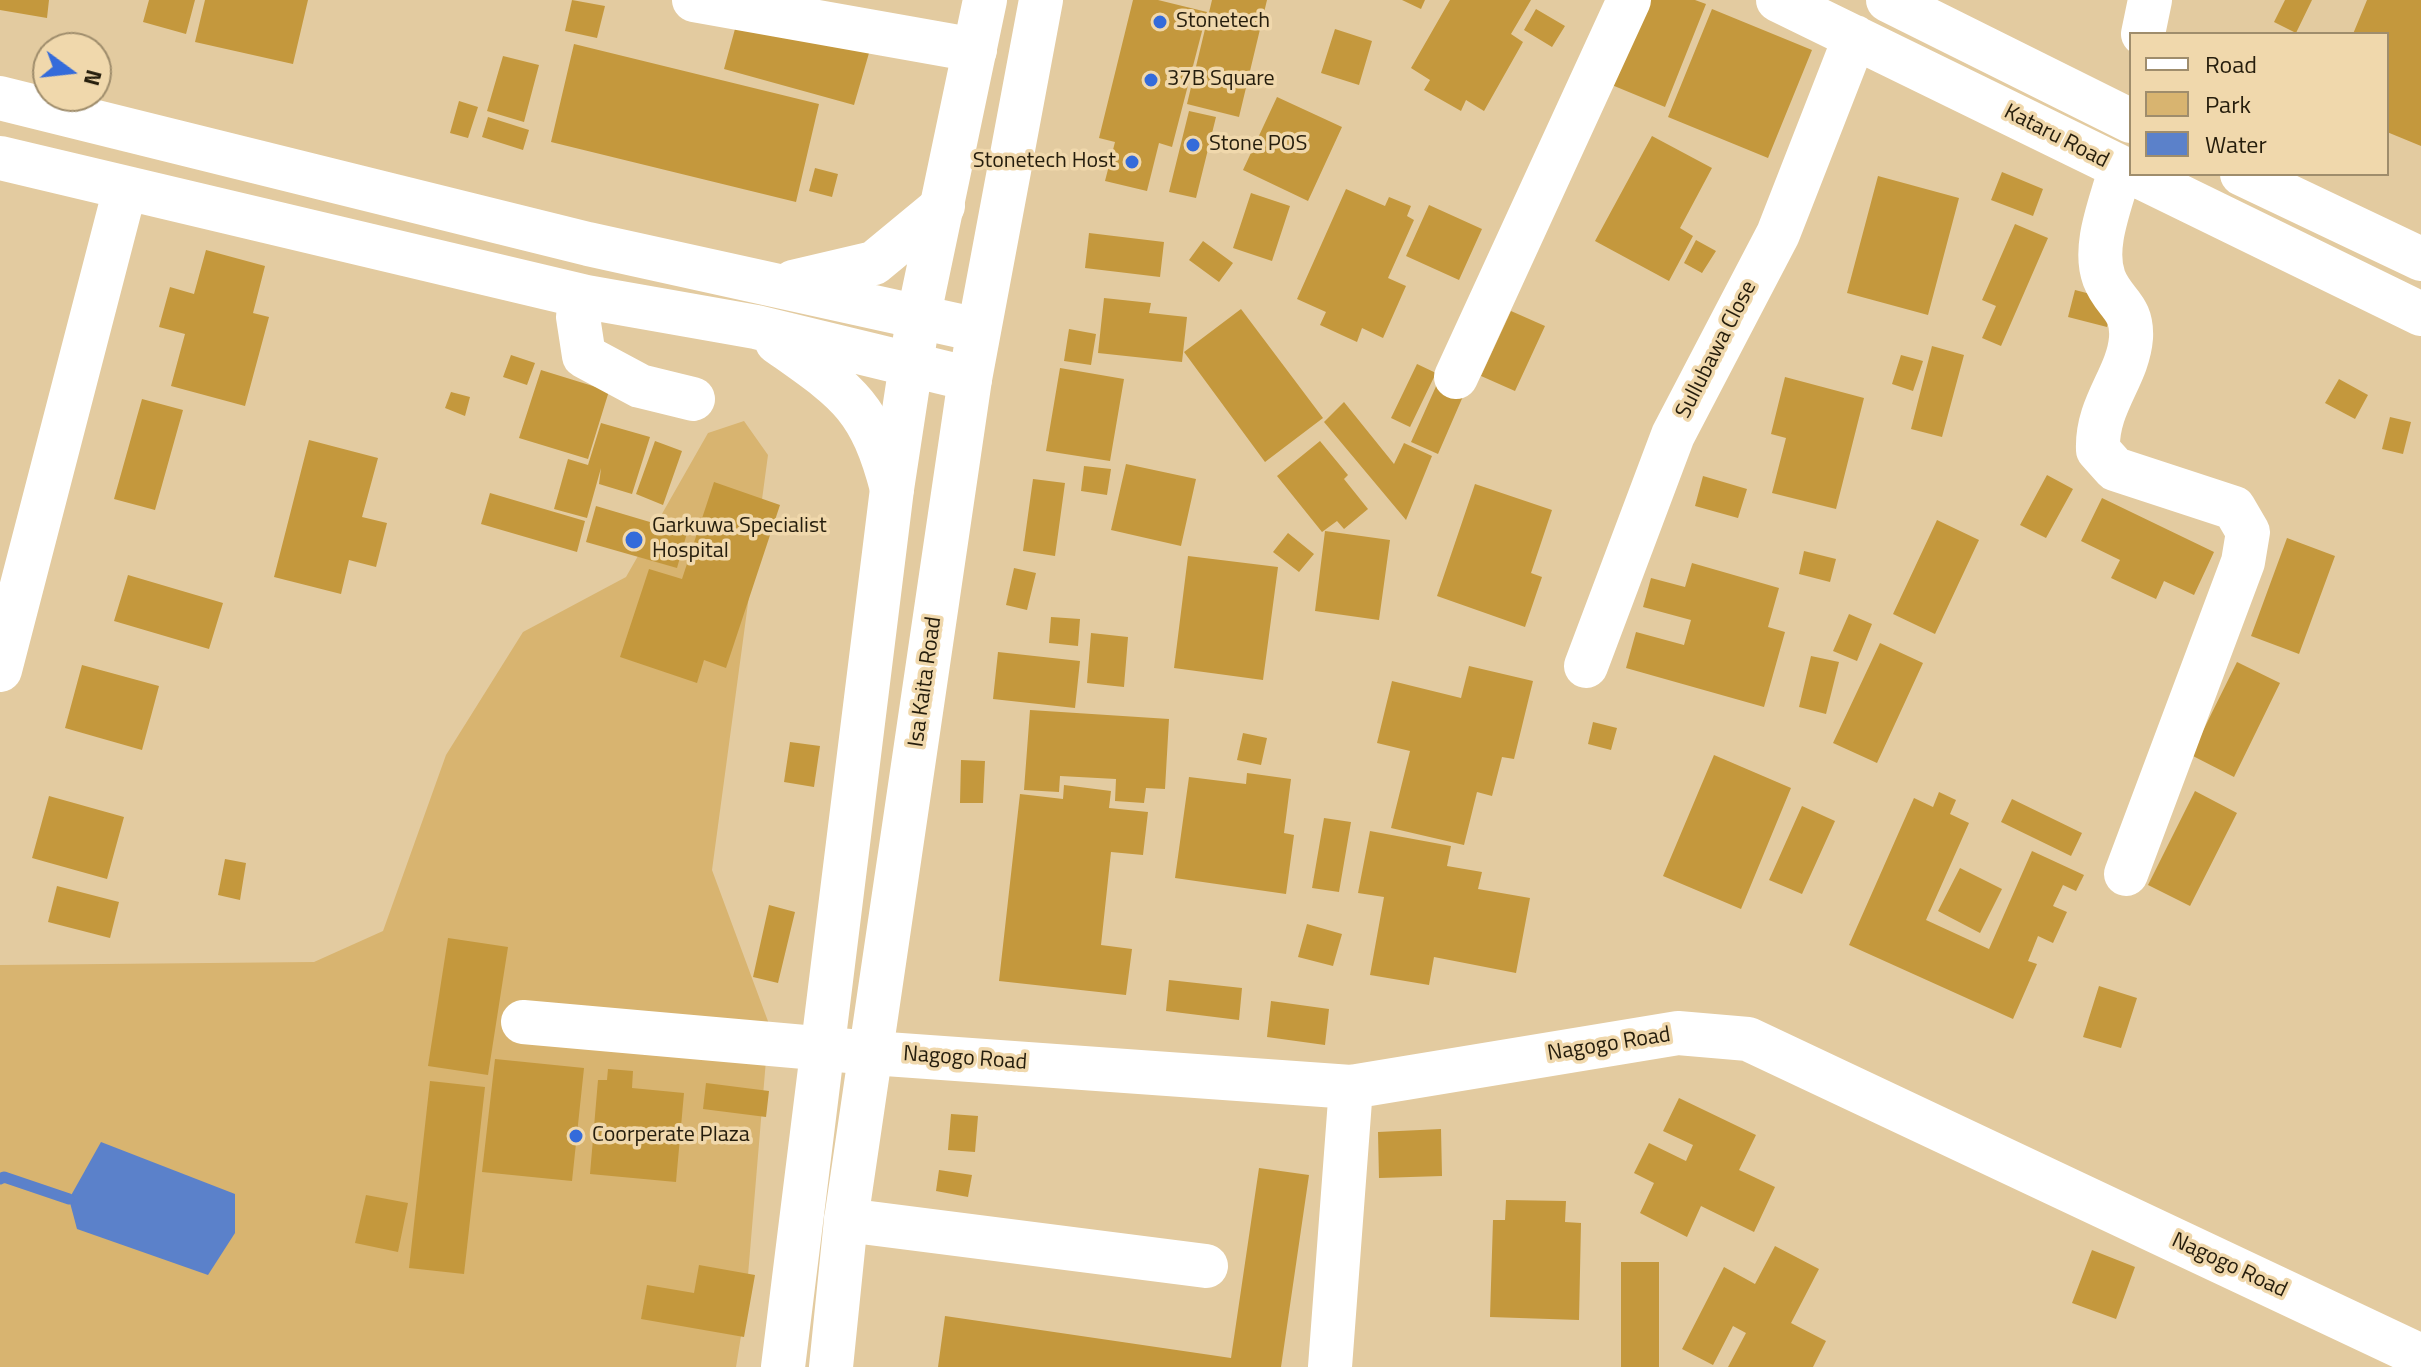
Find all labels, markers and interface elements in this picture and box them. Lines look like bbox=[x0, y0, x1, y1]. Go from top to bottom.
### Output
place label: Stonetech bbox=[1176, 9, 1270, 35]
marker: Stonetech bbox=[1151, 13, 1169, 31]
north arrow bbox=[32, 32, 112, 112]
legend bbox=[2129, 32, 2389, 176]
text: Road bbox=[2205, 46, 2257, 82]
text: N bbox=[75, 66, 112, 89]
place label: 37B Square bbox=[1167, 67, 1275, 93]
marker: 37B Square bbox=[1142, 71, 1160, 89]
text: Park bbox=[2205, 86, 2251, 122]
street label: Kataru Road bbox=[1999, 99, 2113, 175]
text: Water bbox=[2205, 126, 2267, 162]
place label: Stone POS bbox=[1209, 132, 1307, 158]
marker: Stone POS bbox=[1184, 136, 1202, 154]
place label: Stonetech Host bbox=[973, 149, 1116, 175]
marker: Stonetech Host bbox=[1123, 153, 1141, 171]
street label: Sullubawa Close bbox=[1671, 277, 1763, 423]
place label: Garkuwa Specialist Hospital bbox=[652, 514, 827, 566]
marker: Garkuwa Specialist Hospital bbox=[623, 529, 645, 551]
street label: Isa Kaita Road bbox=[904, 615, 948, 749]
street label: Nagogo Road bbox=[1546, 1022, 1672, 1068]
street label: Nagogo Road bbox=[902, 1041, 1028, 1077]
place label: Coorperate Plaza bbox=[592, 1123, 750, 1149]
marker: Coorperate Plaza bbox=[567, 1127, 585, 1145]
street label: Nagogo Road bbox=[2167, 1228, 2291, 1304]

